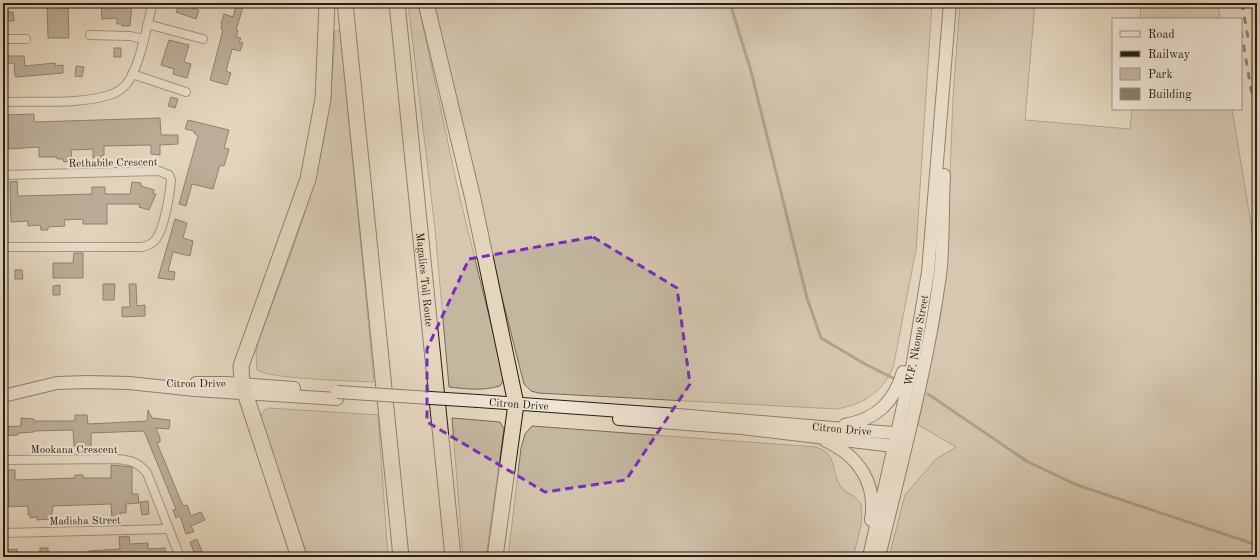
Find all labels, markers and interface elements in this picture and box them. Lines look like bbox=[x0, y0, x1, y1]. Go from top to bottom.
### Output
legend bbox=[1112, 18, 1242, 110]
text: Road bbox=[1148, 29, 1175, 41]
text: Railway bbox=[1148, 49, 1191, 61]
text: Park bbox=[1148, 69, 1173, 81]
text: Building bbox=[1148, 89, 1192, 101]
street label: Rethabile Crescent bbox=[68, 157, 158, 170]
street label: Magalies Toll Route bbox=[413, 232, 434, 327]
street label: W.F. Nkomo Street bbox=[904, 294, 931, 387]
street label: Citron Drive bbox=[166, 379, 226, 390]
street label: Citron Drive bbox=[489, 398, 549, 413]
street label: Citron Drive bbox=[812, 422, 872, 438]
street label: Mookana Crescent bbox=[30, 445, 118, 456]
street label: Madisha Street bbox=[49, 515, 121, 528]

